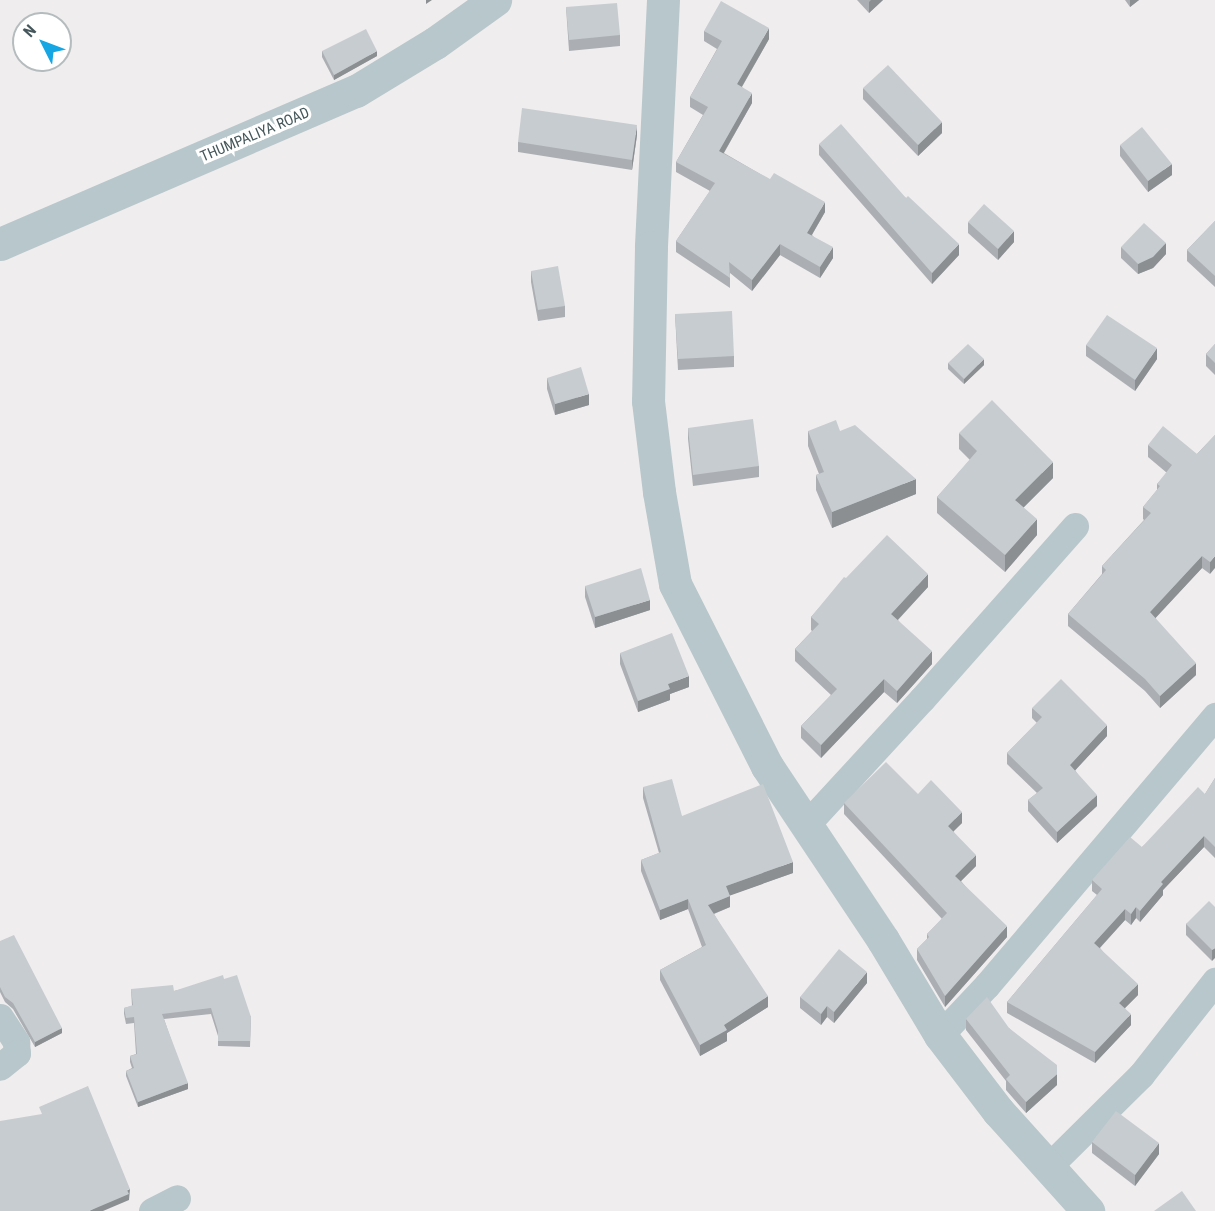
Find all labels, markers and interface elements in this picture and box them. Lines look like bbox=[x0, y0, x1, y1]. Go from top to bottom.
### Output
north arrow bbox=[12, 12, 72, 72]
text: N bbox=[19, 21, 40, 41]
street label: THUMPALIYA ROAD bbox=[198, 104, 312, 166]

